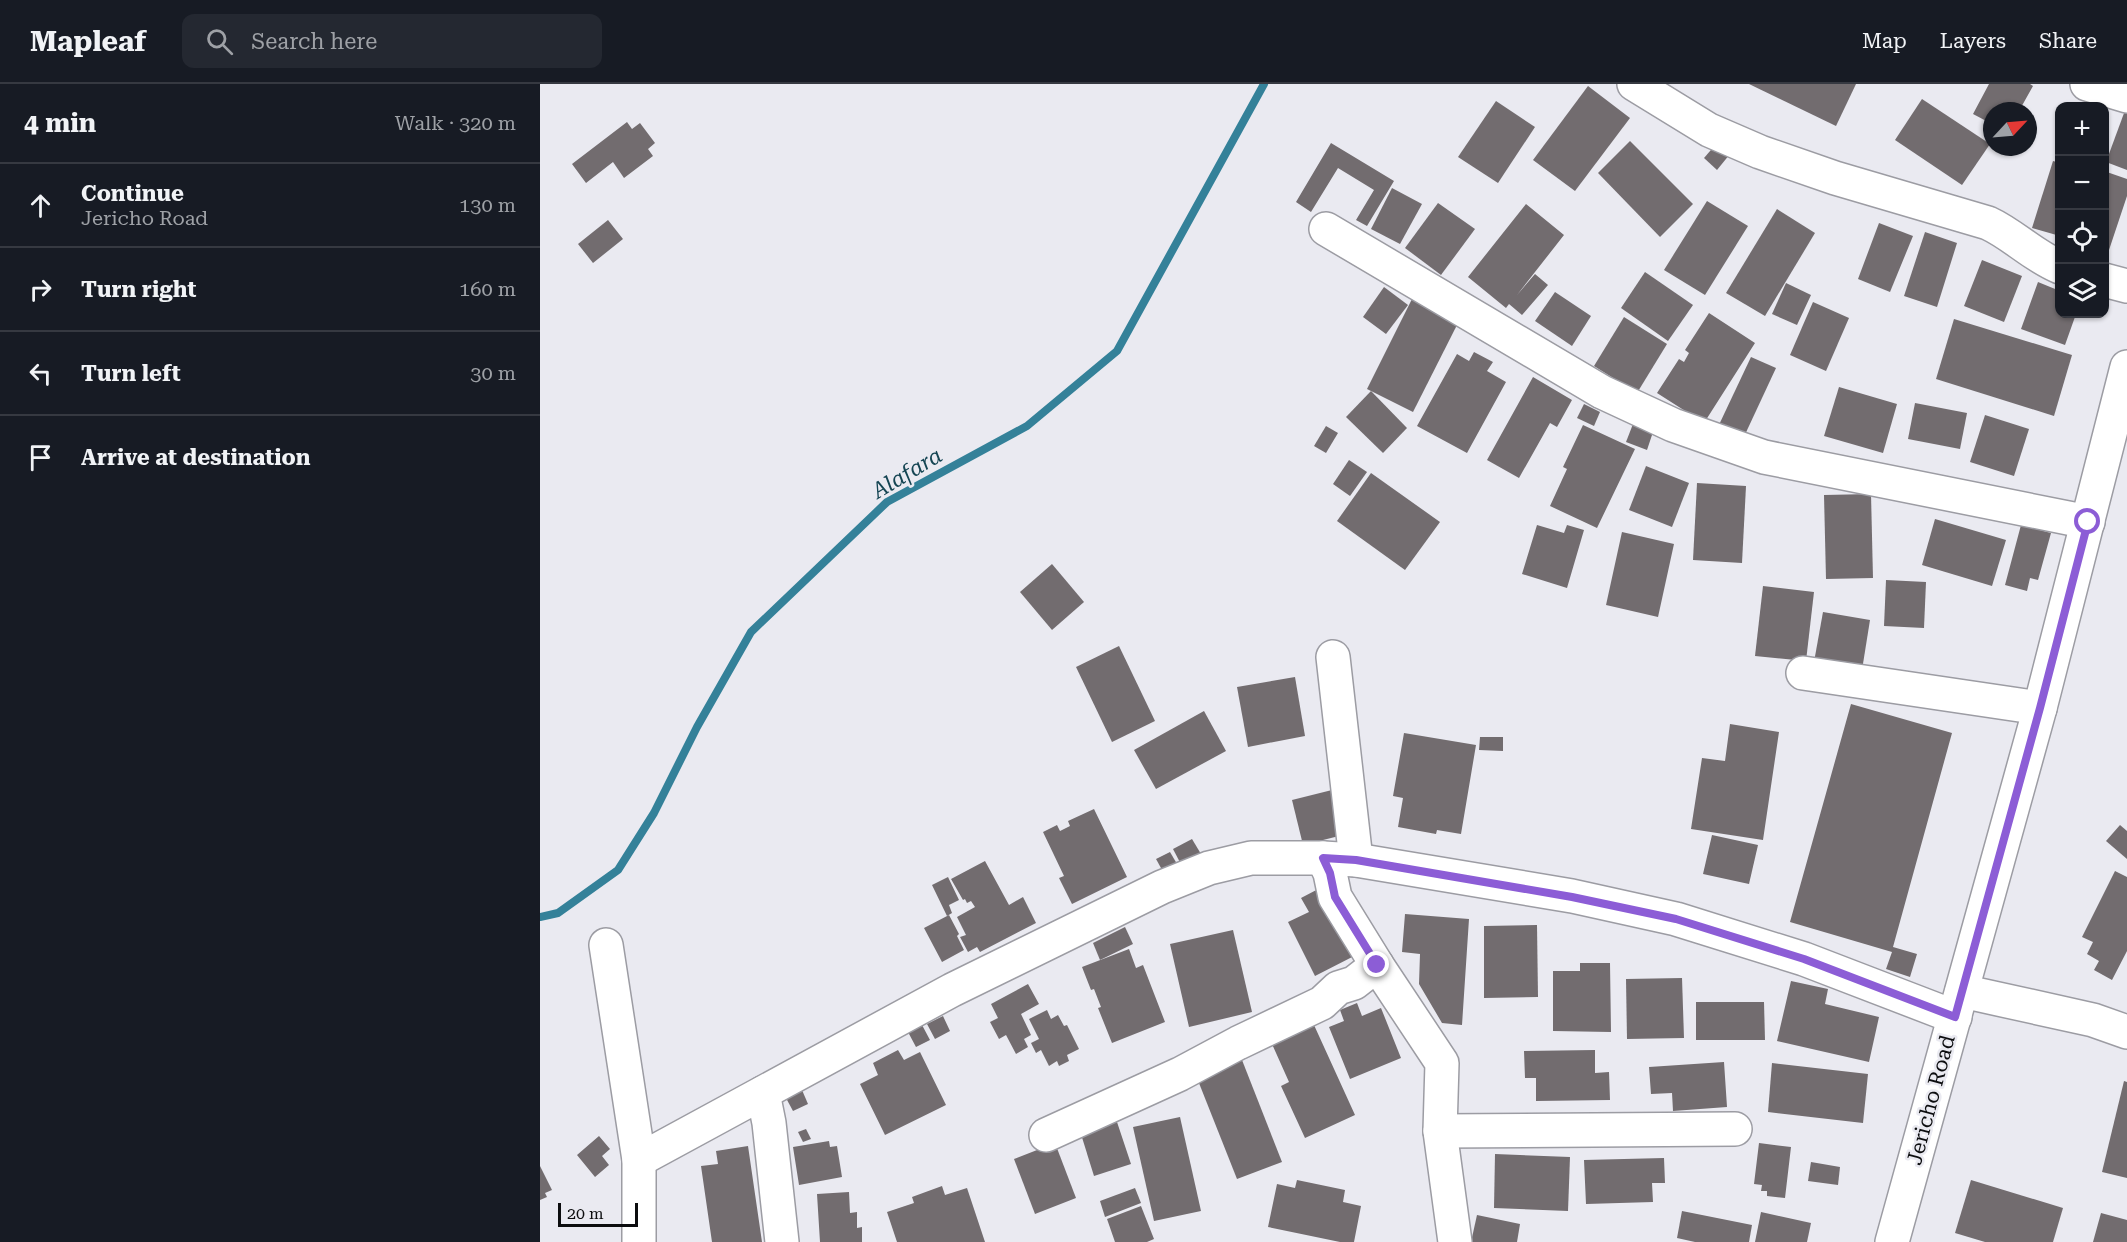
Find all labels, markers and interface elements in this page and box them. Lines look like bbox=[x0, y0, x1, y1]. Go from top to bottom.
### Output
search box bbox=[182, 14, 602, 68]
text: Mapleaf bbox=[30, 25, 146, 58]
icon: search bbox=[203, 25, 236, 58]
text: Search here bbox=[251, 29, 377, 54]
text: Map bbox=[1862, 29, 1907, 53]
text: Layers bbox=[1940, 29, 2006, 53]
text: Share bbox=[2039, 29, 2097, 53]
north arrow bbox=[1983, 102, 2037, 156]
map controls bbox=[2055, 102, 2109, 318]
button: + bbox=[2055, 102, 2109, 156]
text: 4 min bbox=[24, 108, 96, 138]
text: Walk · 320 m bbox=[395, 111, 516, 135]
button: − bbox=[2055, 156, 2109, 210]
text: Continue bbox=[81, 181, 184, 206]
icon: ahead bbox=[24, 189, 57, 222]
text: 130 m bbox=[459, 193, 516, 217]
text: Jericho Road bbox=[81, 206, 208, 230]
button: locate bbox=[2055, 210, 2109, 264]
button: layers bbox=[2055, 264, 2109, 318]
icon: right bbox=[24, 273, 57, 306]
text: Turn right bbox=[81, 277, 196, 302]
text: 160 m bbox=[459, 277, 516, 301]
icon: left bbox=[24, 357, 57, 390]
text: Turn left bbox=[81, 361, 181, 386]
text: 30 m bbox=[470, 361, 516, 385]
icon: arrive bbox=[24, 441, 57, 474]
water label: Alafara bbox=[866, 442, 947, 505]
text: Arrive at destination bbox=[81, 445, 310, 470]
route start bbox=[2074, 508, 2100, 534]
route end bbox=[1363, 951, 1389, 977]
street label: Jericho Road bbox=[1902, 1032, 1960, 1168]
scale bar bbox=[558, 1200, 638, 1228]
text: 20 m bbox=[567, 1204, 604, 1223]

